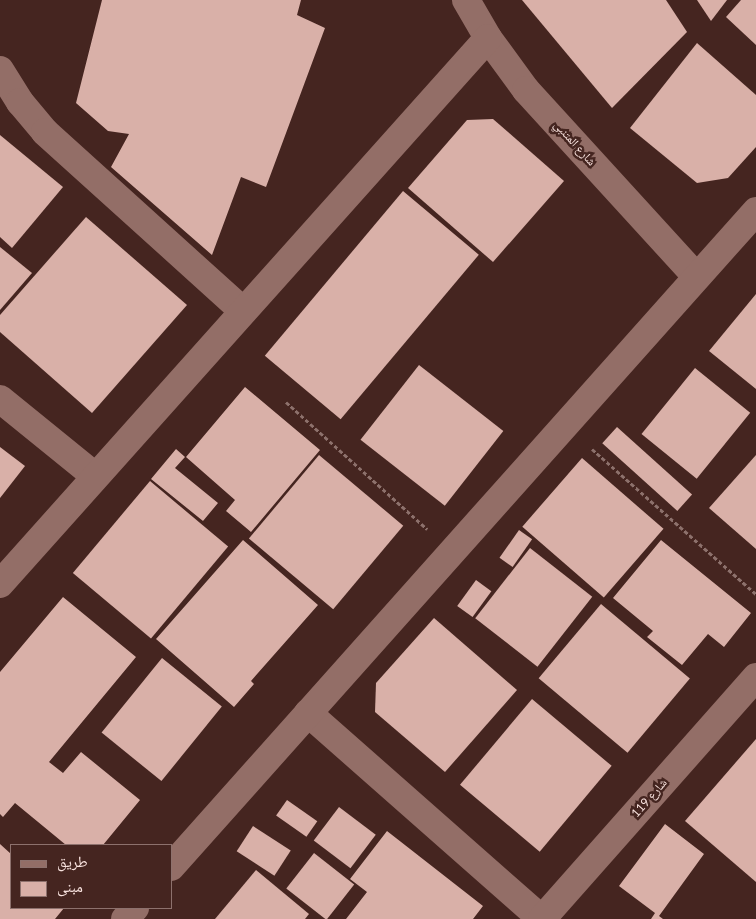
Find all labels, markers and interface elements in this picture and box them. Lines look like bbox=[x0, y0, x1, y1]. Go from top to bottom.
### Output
street label: شارع المتنبي bbox=[551, 117, 599, 169]
street label: شارع 119 bbox=[628, 776, 670, 820]
legend bbox=[10, 844, 172, 909]
text: طريق bbox=[57, 852, 88, 870]
text: مبنى bbox=[57, 877, 83, 895]

